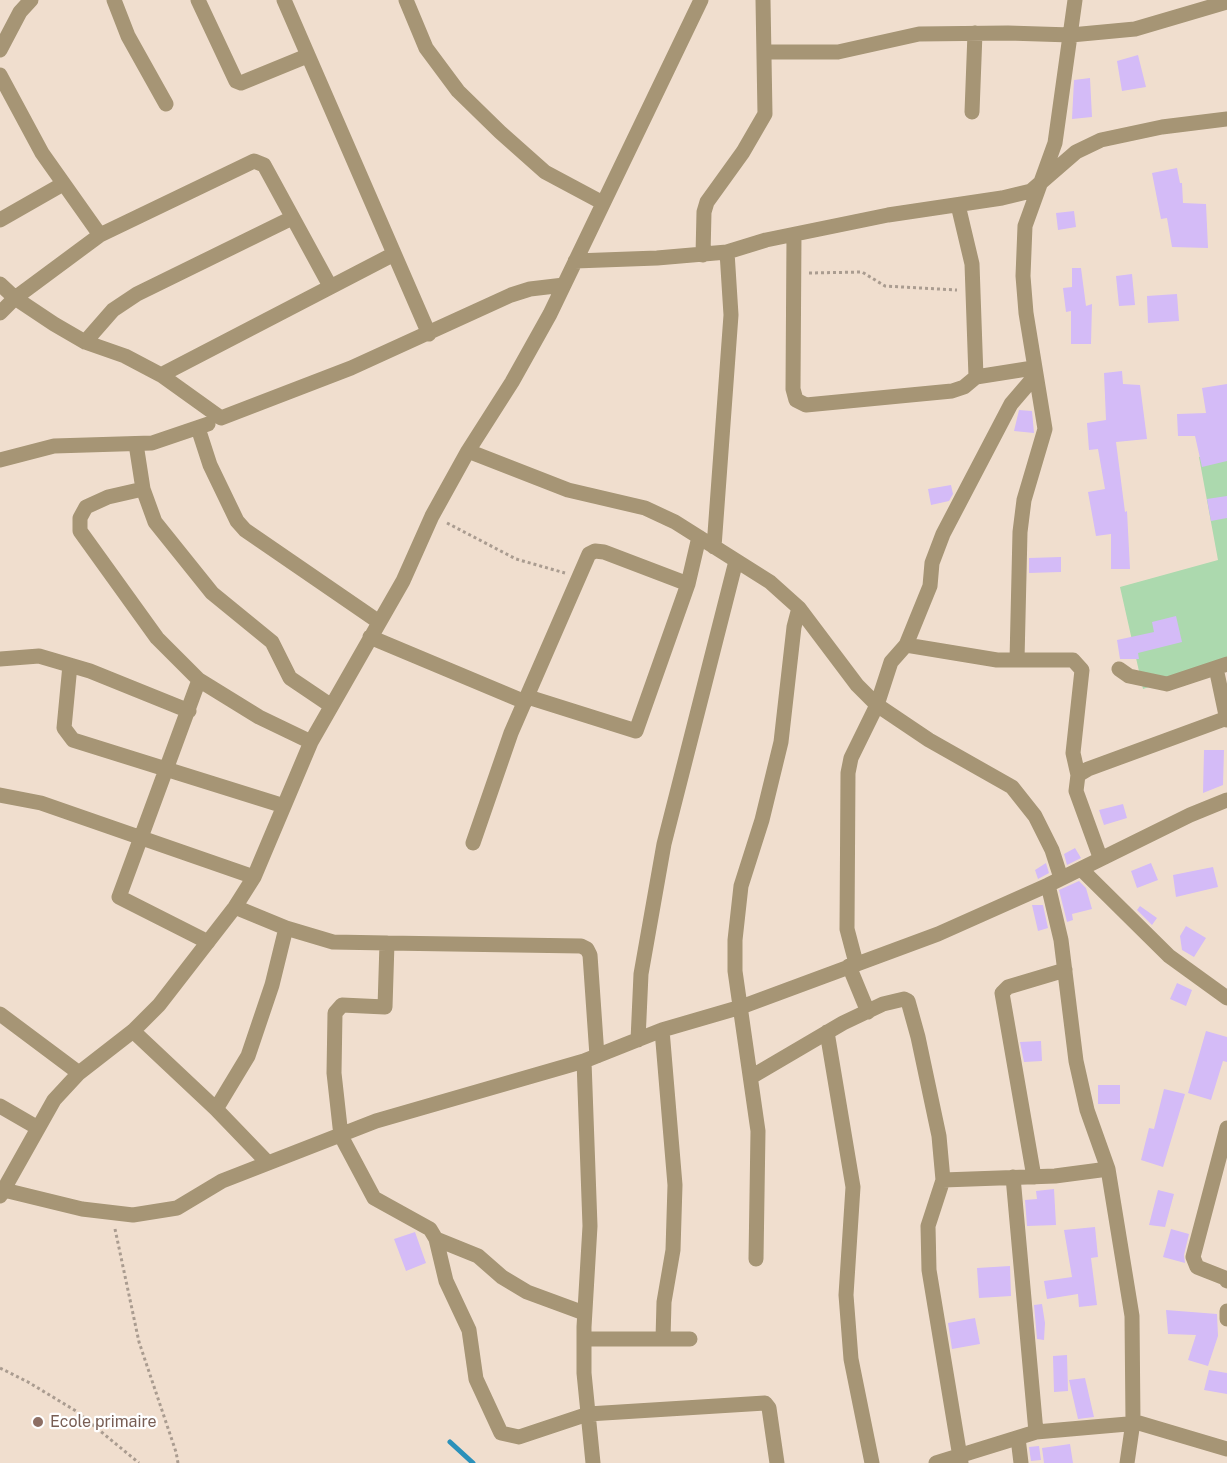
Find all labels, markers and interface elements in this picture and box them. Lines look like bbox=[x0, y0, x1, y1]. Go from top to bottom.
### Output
place label: Ecole primaire bbox=[50, 1412, 157, 1432]
marker: Ecole primaire bbox=[31, 1415, 45, 1429]

